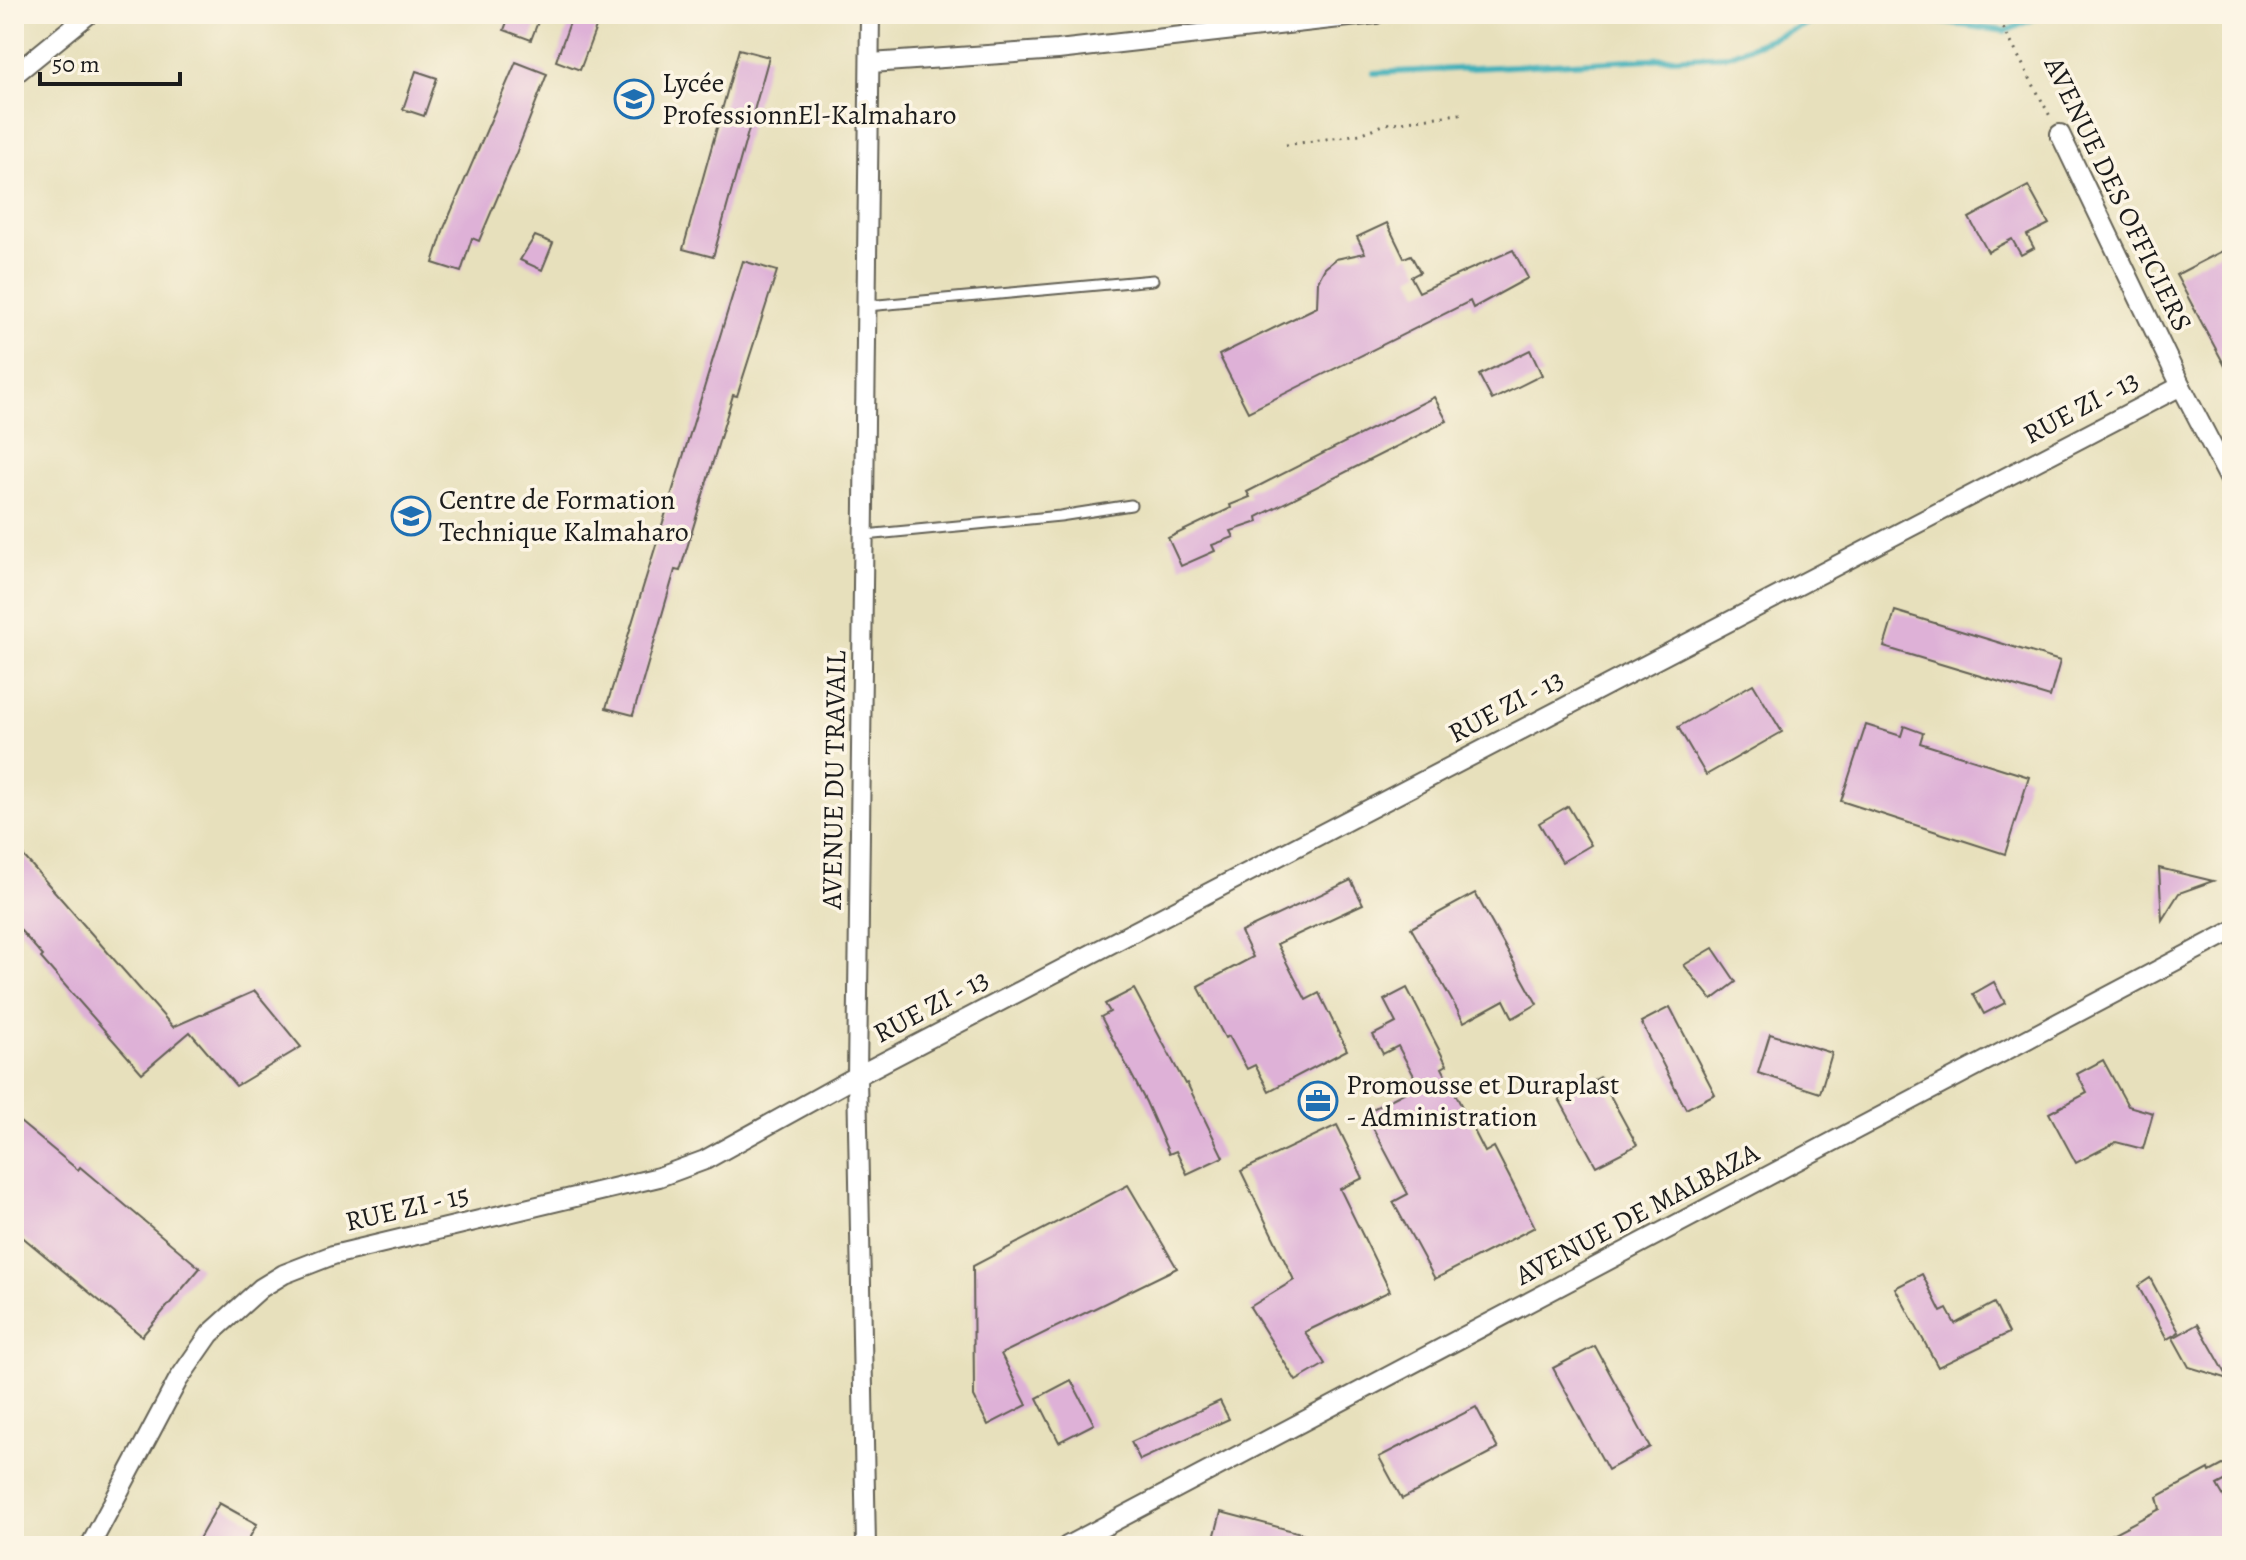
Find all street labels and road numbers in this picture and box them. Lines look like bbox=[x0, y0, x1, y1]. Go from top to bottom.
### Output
street label: AVENUE DES OFFICIERS bbox=[2035, 49, 2201, 338]
street label: RUE ZI - 13 bbox=[2017, 361, 2145, 453]
street label: AVENUE DU TRAVAIL bbox=[813, 650, 855, 911]
street label: RUE ZI - 13 bbox=[1442, 660, 1570, 752]
street label: RUE ZI - 13 bbox=[867, 960, 995, 1052]
street label: AVENUE DE MALBAZA bbox=[1508, 1133, 1766, 1295]
street label: RUE ZI - 15 bbox=[341, 1175, 473, 1241]

